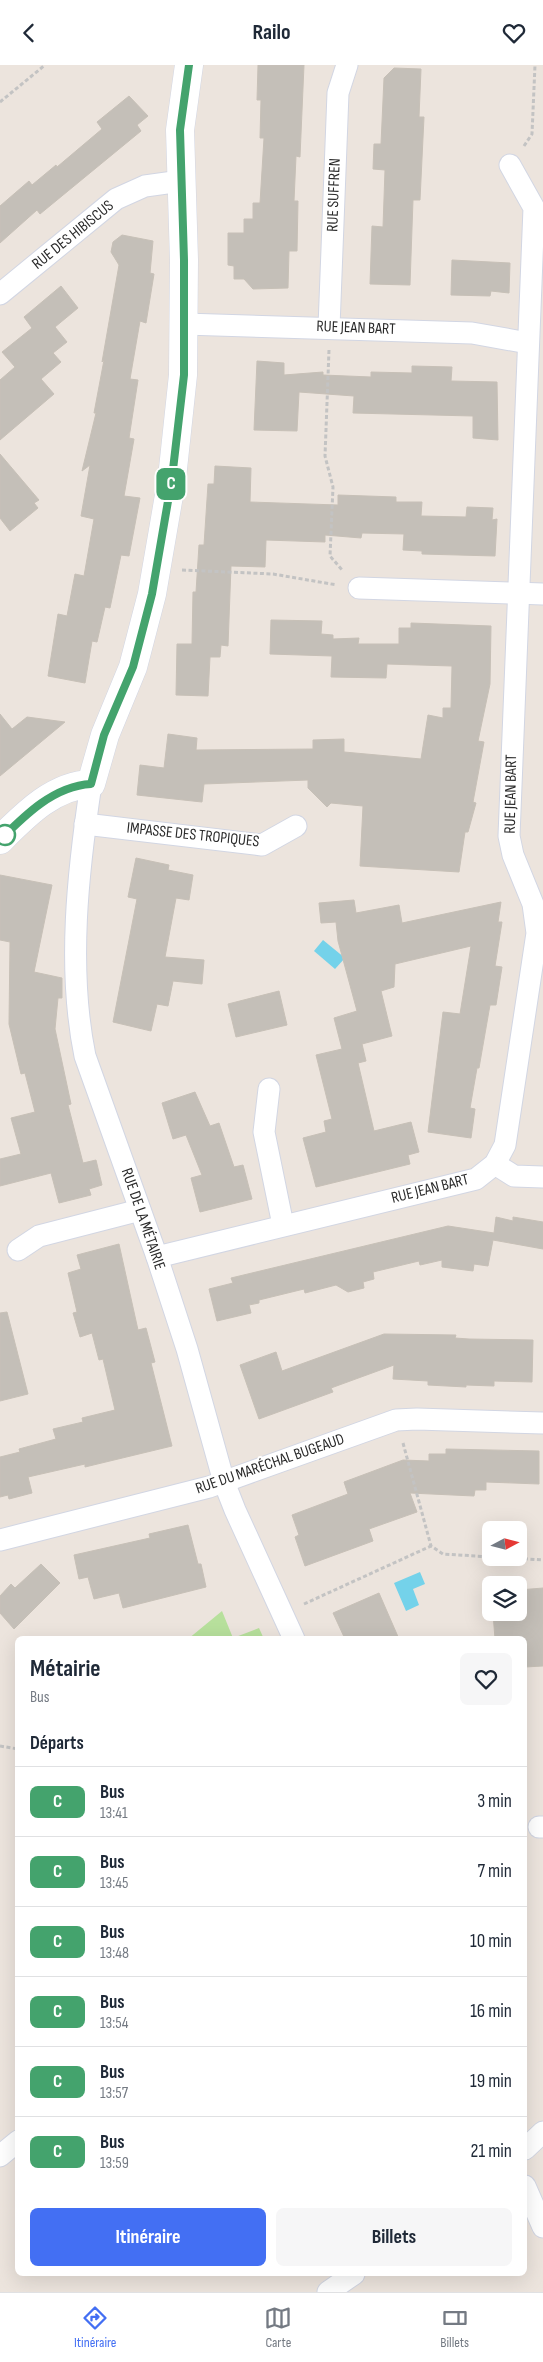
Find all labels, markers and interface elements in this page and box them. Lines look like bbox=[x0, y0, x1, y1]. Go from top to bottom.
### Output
icon: back bbox=[15, 19, 43, 47]
text: Railo bbox=[252, 19, 291, 46]
icon: heart bbox=[500, 19, 528, 47]
street label: RUE SUFFREN bbox=[323, 158, 345, 232]
street label: RUE DES HIBISCUS bbox=[28, 196, 118, 274]
street label: RUE JEAN BART bbox=[316, 317, 396, 339]
line badge: C bbox=[155, 468, 187, 500]
text: C bbox=[166, 473, 176, 494]
street label: RUE JEAN BART bbox=[501, 754, 521, 834]
street label: IMPASSE DES TROPIQUES bbox=[126, 819, 260, 851]
unlabelled marker bbox=[0, 824, 16, 846]
street label: RUE DE LA MÉTAIRIE bbox=[117, 1166, 169, 1272]
street label: RUE JEAN BART bbox=[389, 1170, 471, 1208]
street label: RUE DU MARÉCHAL BUGEAUD bbox=[193, 1430, 347, 1498]
north arrow bbox=[482, 1521, 528, 1566]
map controls bbox=[482, 1521, 527, 1621]
button: layers bbox=[482, 1576, 527, 1621]
button: heart bbox=[460, 1653, 512, 1705]
text: Métairie bbox=[30, 1654, 101, 1683]
text: Bus bbox=[30, 1688, 50, 1707]
text: Départs bbox=[30, 1732, 84, 1755]
text: Bus bbox=[100, 1781, 125, 1804]
text: 3 min bbox=[477, 1790, 512, 1813]
text: C bbox=[53, 1791, 62, 1812]
text: 13:41 bbox=[100, 1804, 128, 1823]
text: Bus bbox=[100, 1851, 125, 1874]
text: 7 min bbox=[478, 1860, 512, 1883]
text: C bbox=[53, 1861, 62, 1882]
text: 13:45 bbox=[100, 1874, 128, 1893]
text: Bus bbox=[100, 1921, 125, 1944]
text: 10 min bbox=[470, 1930, 512, 1953]
text: C bbox=[53, 1931, 62, 1952]
text: 13:48 bbox=[100, 1944, 129, 1963]
text: Bus bbox=[100, 1991, 125, 2014]
text: 16 min bbox=[470, 2000, 512, 2023]
text: C bbox=[53, 2001, 62, 2022]
text: 13:54 bbox=[100, 2014, 128, 2033]
text: Bus bbox=[100, 2061, 125, 2084]
text: 19 min bbox=[470, 2070, 512, 2093]
text: C bbox=[53, 2071, 62, 2092]
text: 13:57 bbox=[100, 2084, 128, 2103]
text: Bus bbox=[100, 2131, 125, 2154]
text: 21 min bbox=[471, 2140, 512, 2163]
text: C bbox=[53, 2141, 62, 2162]
text: 13:59 bbox=[100, 2154, 129, 2173]
button: Itinéraire bbox=[30, 2208, 266, 2266]
button: Billets bbox=[276, 2208, 512, 2266]
tab: Itinéraire bbox=[74, 2304, 116, 2351]
tab: Carte bbox=[264, 2304, 292, 2351]
tab: Billets bbox=[440, 2304, 469, 2351]

